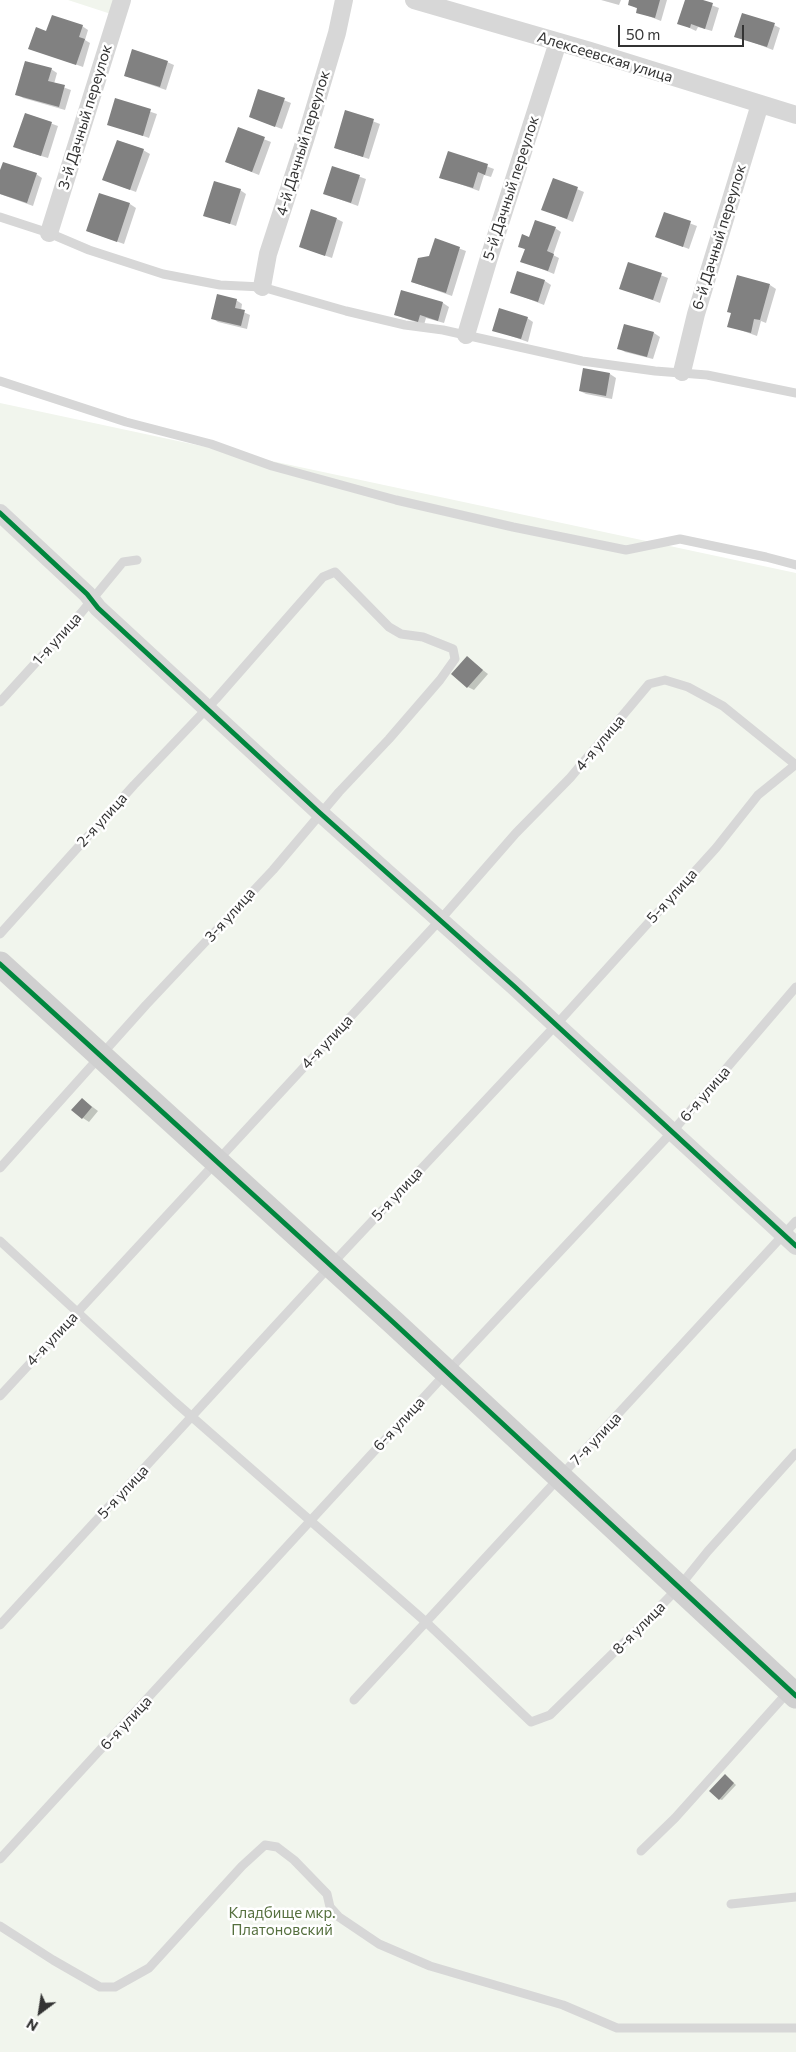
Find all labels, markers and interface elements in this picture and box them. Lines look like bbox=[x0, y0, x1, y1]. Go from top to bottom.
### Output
scale bar bbox=[621, 15, 747, 47]
text: 50 m bbox=[626, 25, 660, 43]
street label: Алексеевская улица bbox=[535, 28, 675, 86]
street label: 3-й Дачный переулок bbox=[54, 42, 116, 192]
street label: 4-й Дачный переулок bbox=[272, 68, 334, 218]
street label: 5-й Дачный переулок bbox=[479, 114, 543, 262]
street label: 6-й Дачный переулок bbox=[688, 162, 750, 312]
street label: 1-я улица bbox=[29, 609, 85, 669]
street label: 4-я улица bbox=[572, 712, 628, 774]
street label: 2-я улица bbox=[73, 789, 131, 851]
street label: 5-я улица bbox=[643, 865, 701, 927]
street label: 3-я улица bbox=[201, 884, 259, 946]
street label: 4-я улица bbox=[298, 1011, 356, 1073]
street label: 6-я улица bbox=[676, 1063, 734, 1125]
street label: 5-я улица bbox=[368, 1163, 426, 1225]
street label: 4-я улица bbox=[23, 1308, 81, 1370]
street label: 6-я улица bbox=[369, 1393, 429, 1455]
street label: 7-я улица bbox=[567, 1409, 625, 1469]
street label: 5-я улица bbox=[94, 1461, 152, 1523]
street label: 8-я улица bbox=[609, 1598, 669, 1658]
street label: 6-я улица bbox=[96, 1692, 156, 1754]
park label: Кладбище мкр. Платоновский bbox=[228, 1904, 336, 1939]
north arrow bbox=[15, 1987, 65, 2037]
text: N bbox=[23, 2015, 41, 2035]

